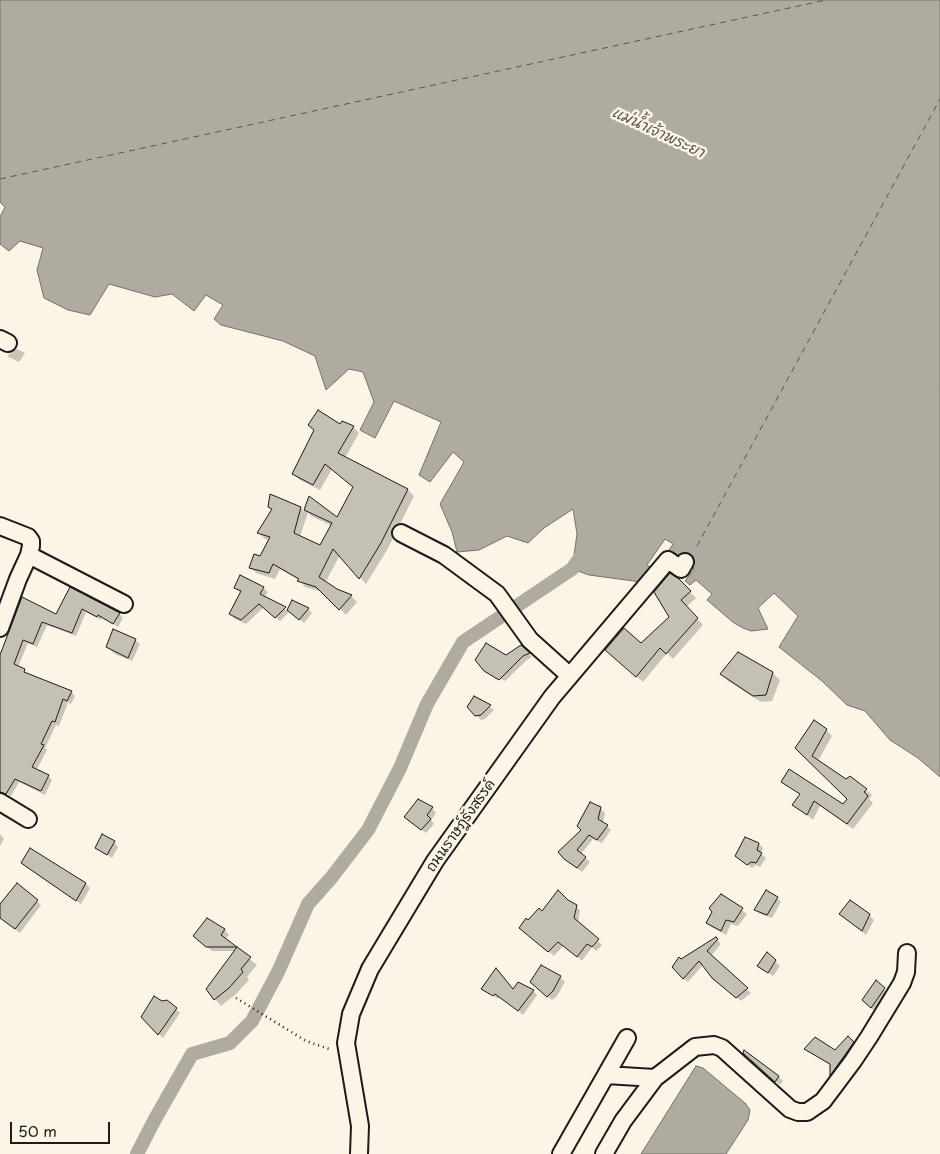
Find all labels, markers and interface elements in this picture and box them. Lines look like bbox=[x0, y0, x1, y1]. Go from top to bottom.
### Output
water label: แม่น้ำเจ้าพระยา bbox=[609, 104, 707, 162]
street label: ถนนราษฎ์รังสรรค์ bbox=[423, 777, 499, 875]
scale bar bbox=[12, 1112, 112, 1144]
text: 50 m bbox=[18, 1119, 57, 1142]

